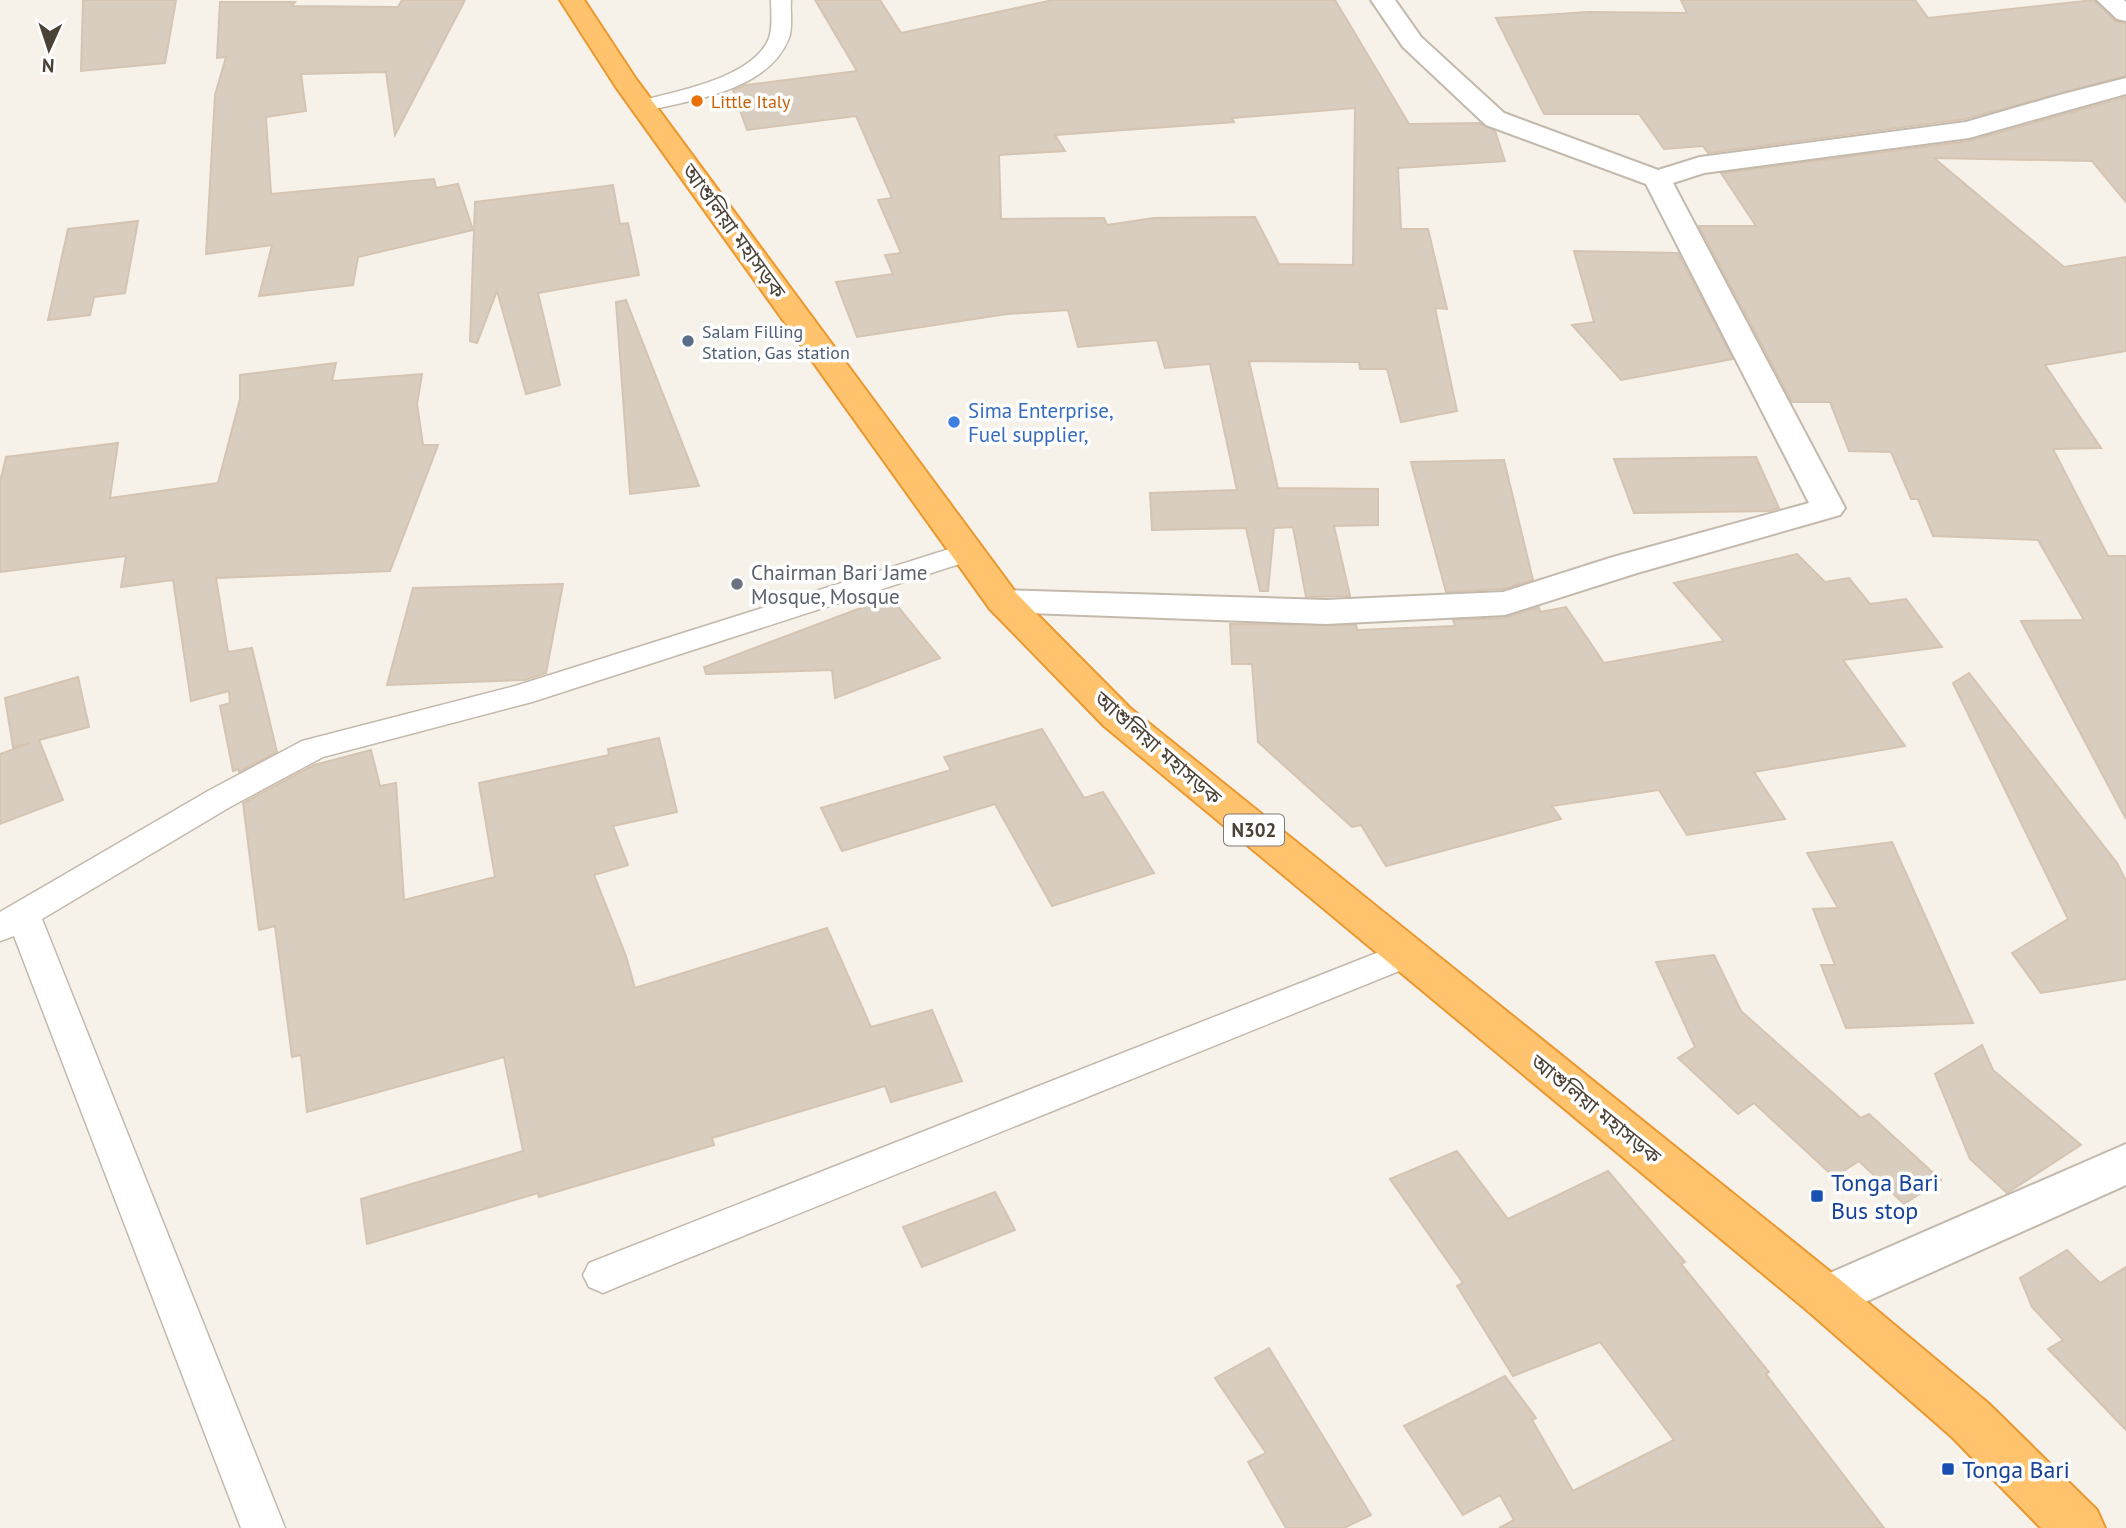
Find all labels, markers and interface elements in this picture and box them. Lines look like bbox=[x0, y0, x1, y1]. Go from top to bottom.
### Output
north arrow bbox=[14, 14, 84, 84]
text: N bbox=[41, 54, 55, 78]
place label: Little Italy bbox=[711, 90, 791, 113]
marker: Little Italy bbox=[689, 93, 705, 109]
street label: আশুলিয়া মহাসড়ক bbox=[675, 157, 793, 305]
place label: Salam Filling Station, Gas station bbox=[702, 320, 850, 364]
marker: Salam Filling Station, Gas station bbox=[680, 333, 696, 349]
place label: Sima Enterprise, Fuel supplier, bbox=[968, 397, 1114, 448]
marker: Sima Enterprise, Fuel supplier, bbox=[946, 414, 962, 430]
place label: Chairman Bari Jame Mosque, Mosque bbox=[751, 559, 928, 610]
marker: Chairman Bari Jame Mosque, Mosque bbox=[729, 576, 745, 592]
street label: আশুলিয়া মহাসড়ক bbox=[1088, 685, 1228, 811]
road number: N302 bbox=[1224, 814, 1284, 846]
street label: আশুলিয়া মহাসড়ক bbox=[1524, 1047, 1668, 1171]
place label: Tonga Bari Bus stop bbox=[1831, 1167, 1939, 1226]
marker: Tonga Bari Bus stop bbox=[1809, 1188, 1825, 1204]
place label: Tonga Bari bbox=[1962, 1454, 2070, 1485]
marker: Tonga Bari bbox=[1940, 1461, 1956, 1477]

